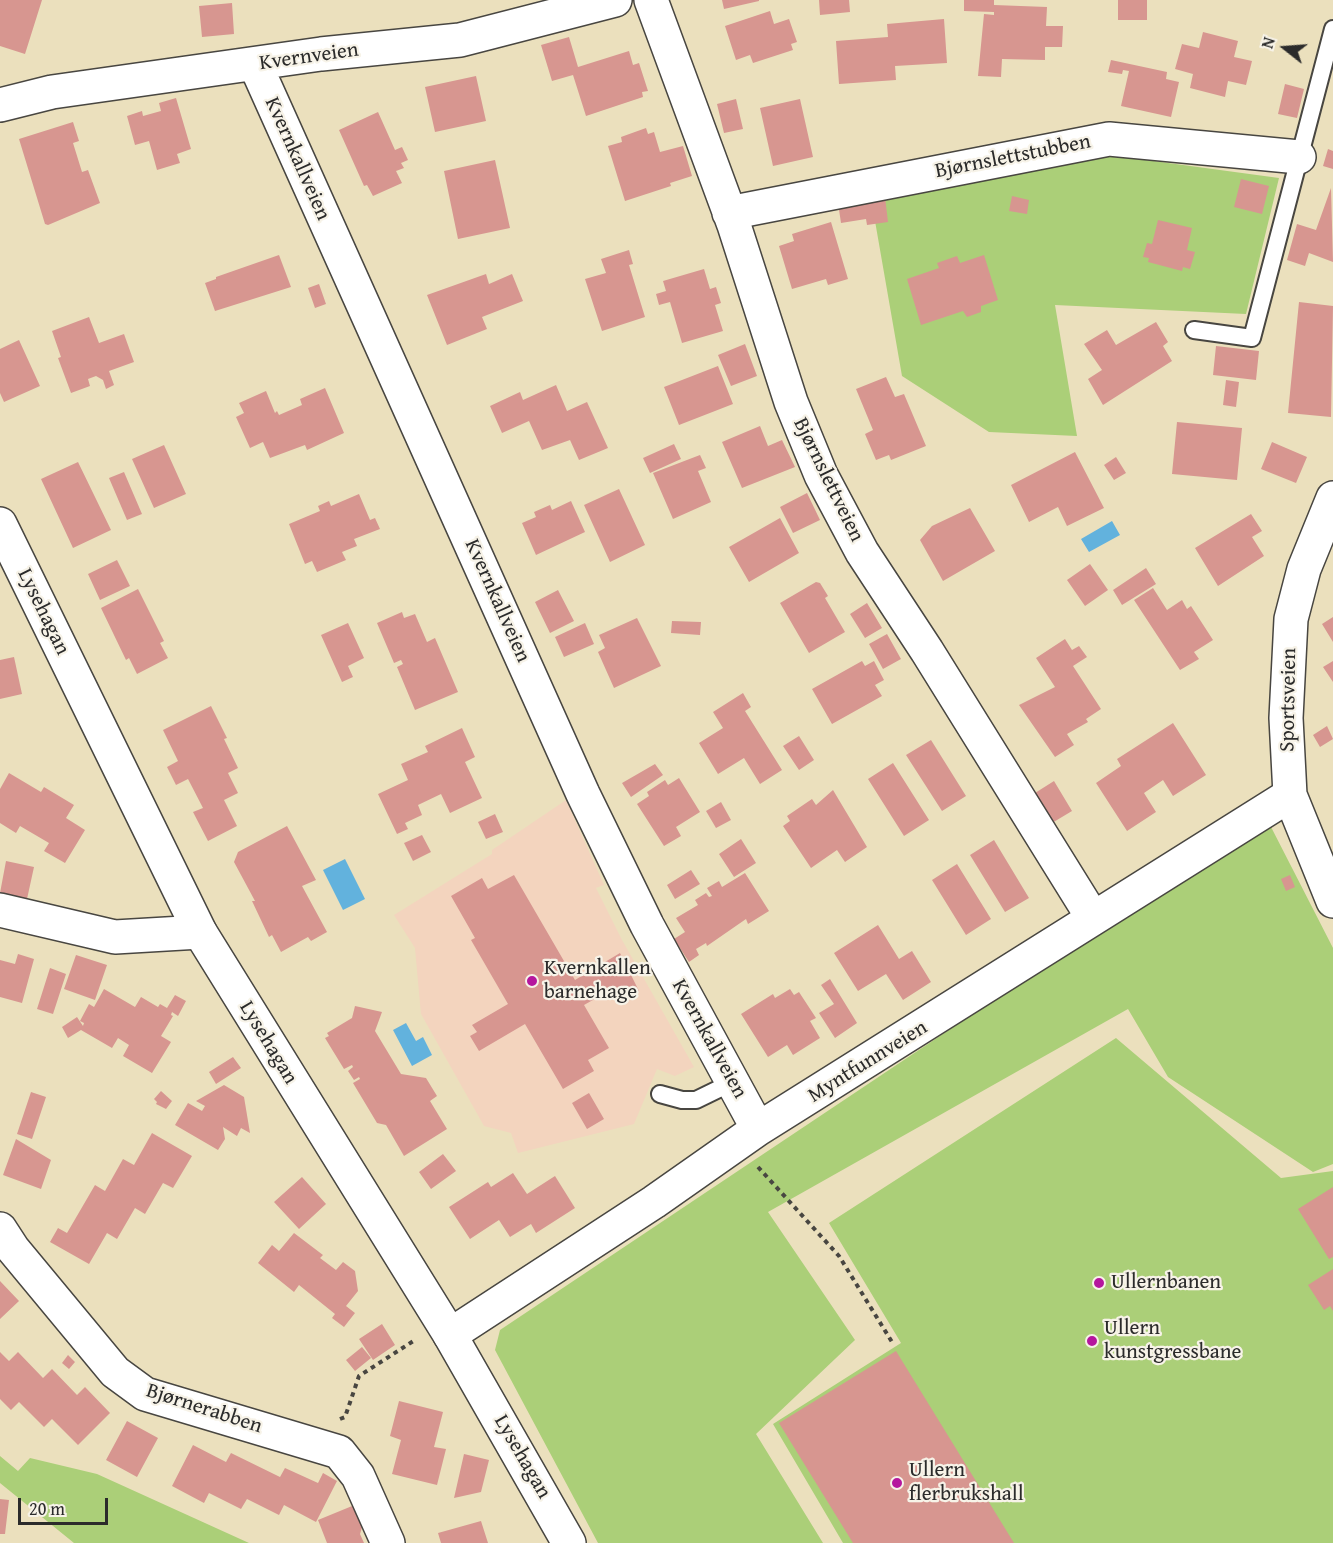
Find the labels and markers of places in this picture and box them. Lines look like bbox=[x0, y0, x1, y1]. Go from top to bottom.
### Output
place label: Kvernkallen barnehage bbox=[544, 956, 651, 1006]
marker: Kvernkallen barnehage bbox=[525, 974, 539, 988]
place label: Ullernbanen bbox=[1111, 1270, 1221, 1296]
marker: Ullernbanen bbox=[1092, 1276, 1106, 1290]
place label: Ullern kunstgressbane bbox=[1104, 1316, 1241, 1366]
marker: Ullern kunstgressbane bbox=[1085, 1334, 1099, 1348]
place label: Ullern flerbrukshall bbox=[909, 1458, 1024, 1508]
marker: Ullern flerbrukshall bbox=[890, 1476, 904, 1490]

